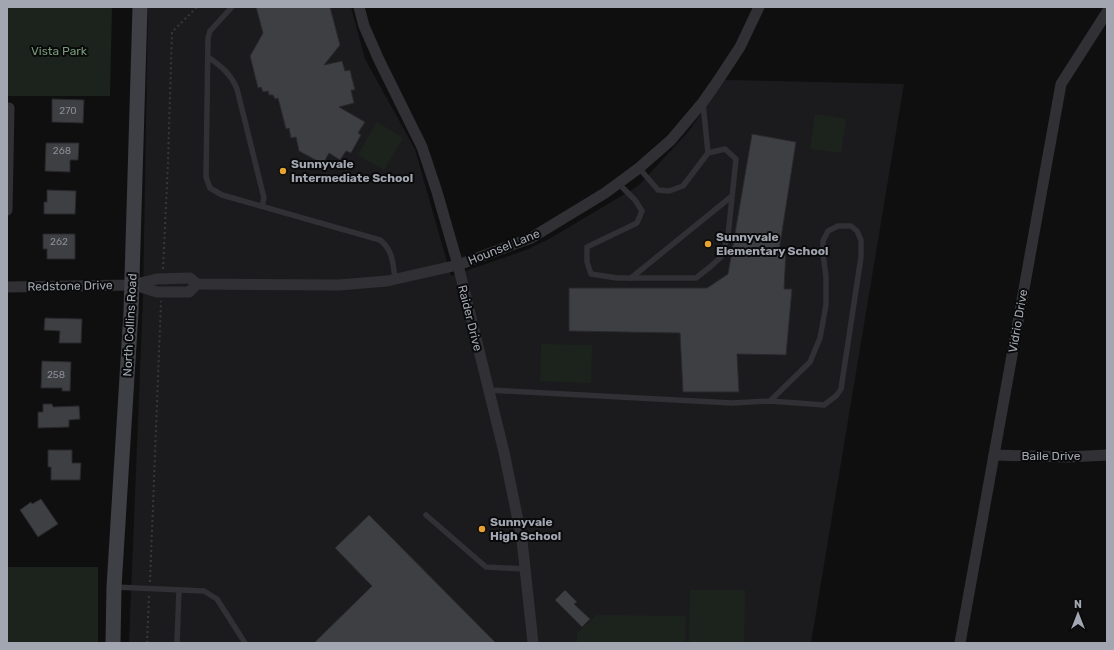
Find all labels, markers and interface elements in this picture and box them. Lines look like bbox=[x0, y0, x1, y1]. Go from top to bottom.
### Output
park label: Vista Park bbox=[31, 44, 88, 58]
house number: 270 bbox=[59, 105, 77, 117]
house number: 268 bbox=[53, 145, 71, 157]
place label: Sunnyvale Intermediate School bbox=[291, 157, 413, 185]
marker: Sunnyvale Intermediate School bbox=[278, 166, 288, 176]
street label: Hounsel Lane bbox=[466, 226, 542, 268]
place label: Sunnyvale Elementary School bbox=[716, 230, 828, 258]
house number: 262 bbox=[50, 236, 68, 248]
marker: Sunnyvale Elementary School bbox=[703, 239, 713, 249]
street label: North Collins Road bbox=[120, 273, 140, 377]
street label: Redstone Drive bbox=[27, 278, 113, 294]
street label: Raider Drive bbox=[455, 284, 485, 353]
street label: Vidrio Drive bbox=[1006, 288, 1031, 354]
house number: 258 bbox=[47, 369, 65, 381]
street label: Baile Drive bbox=[1022, 449, 1081, 463]
place label: Sunnyvale High School bbox=[490, 515, 561, 543]
marker: Sunnyvale High School bbox=[477, 524, 487, 534]
north arrow bbox=[1058, 594, 1098, 634]
text: N bbox=[1074, 598, 1082, 611]

